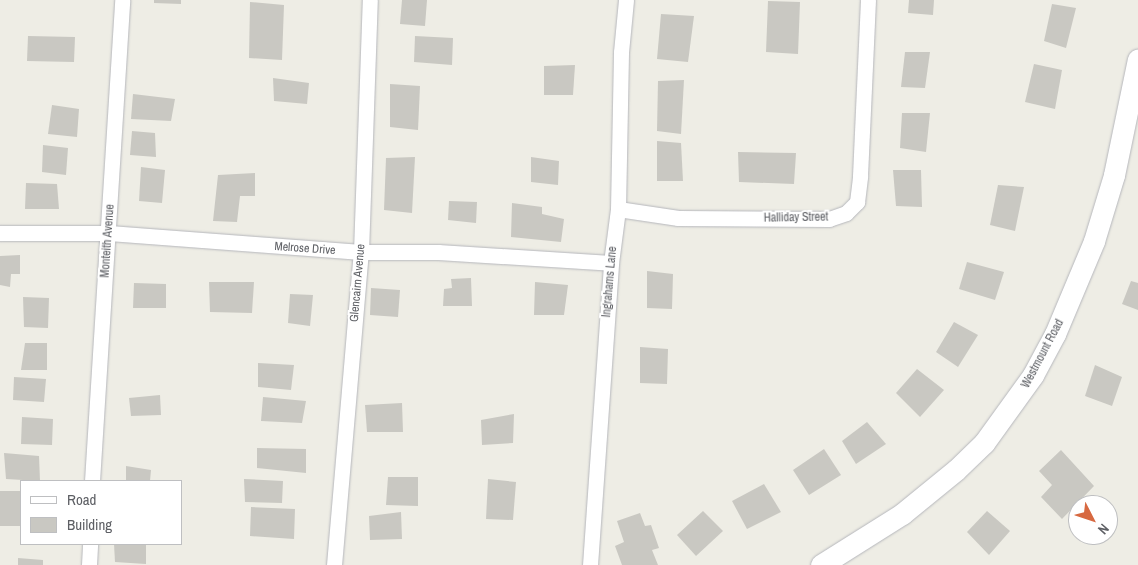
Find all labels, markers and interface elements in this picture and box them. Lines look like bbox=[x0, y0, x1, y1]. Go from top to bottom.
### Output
street label: Monteith Avenue bbox=[98, 203, 118, 279]
street label: Halliday Street bbox=[764, 210, 828, 226]
street label: Melrose Drive bbox=[274, 240, 336, 258]
street label: Glencairn Avenue bbox=[347, 243, 369, 323]
street label: Ingrahams Lane bbox=[600, 246, 620, 318]
street label: Westmount Road bbox=[1019, 317, 1067, 391]
legend bbox=[20, 480, 182, 545]
text: Road bbox=[67, 489, 96, 510]
north arrow bbox=[1068, 495, 1118, 545]
text: Building bbox=[67, 514, 112, 535]
text: N bbox=[1094, 520, 1113, 538]

